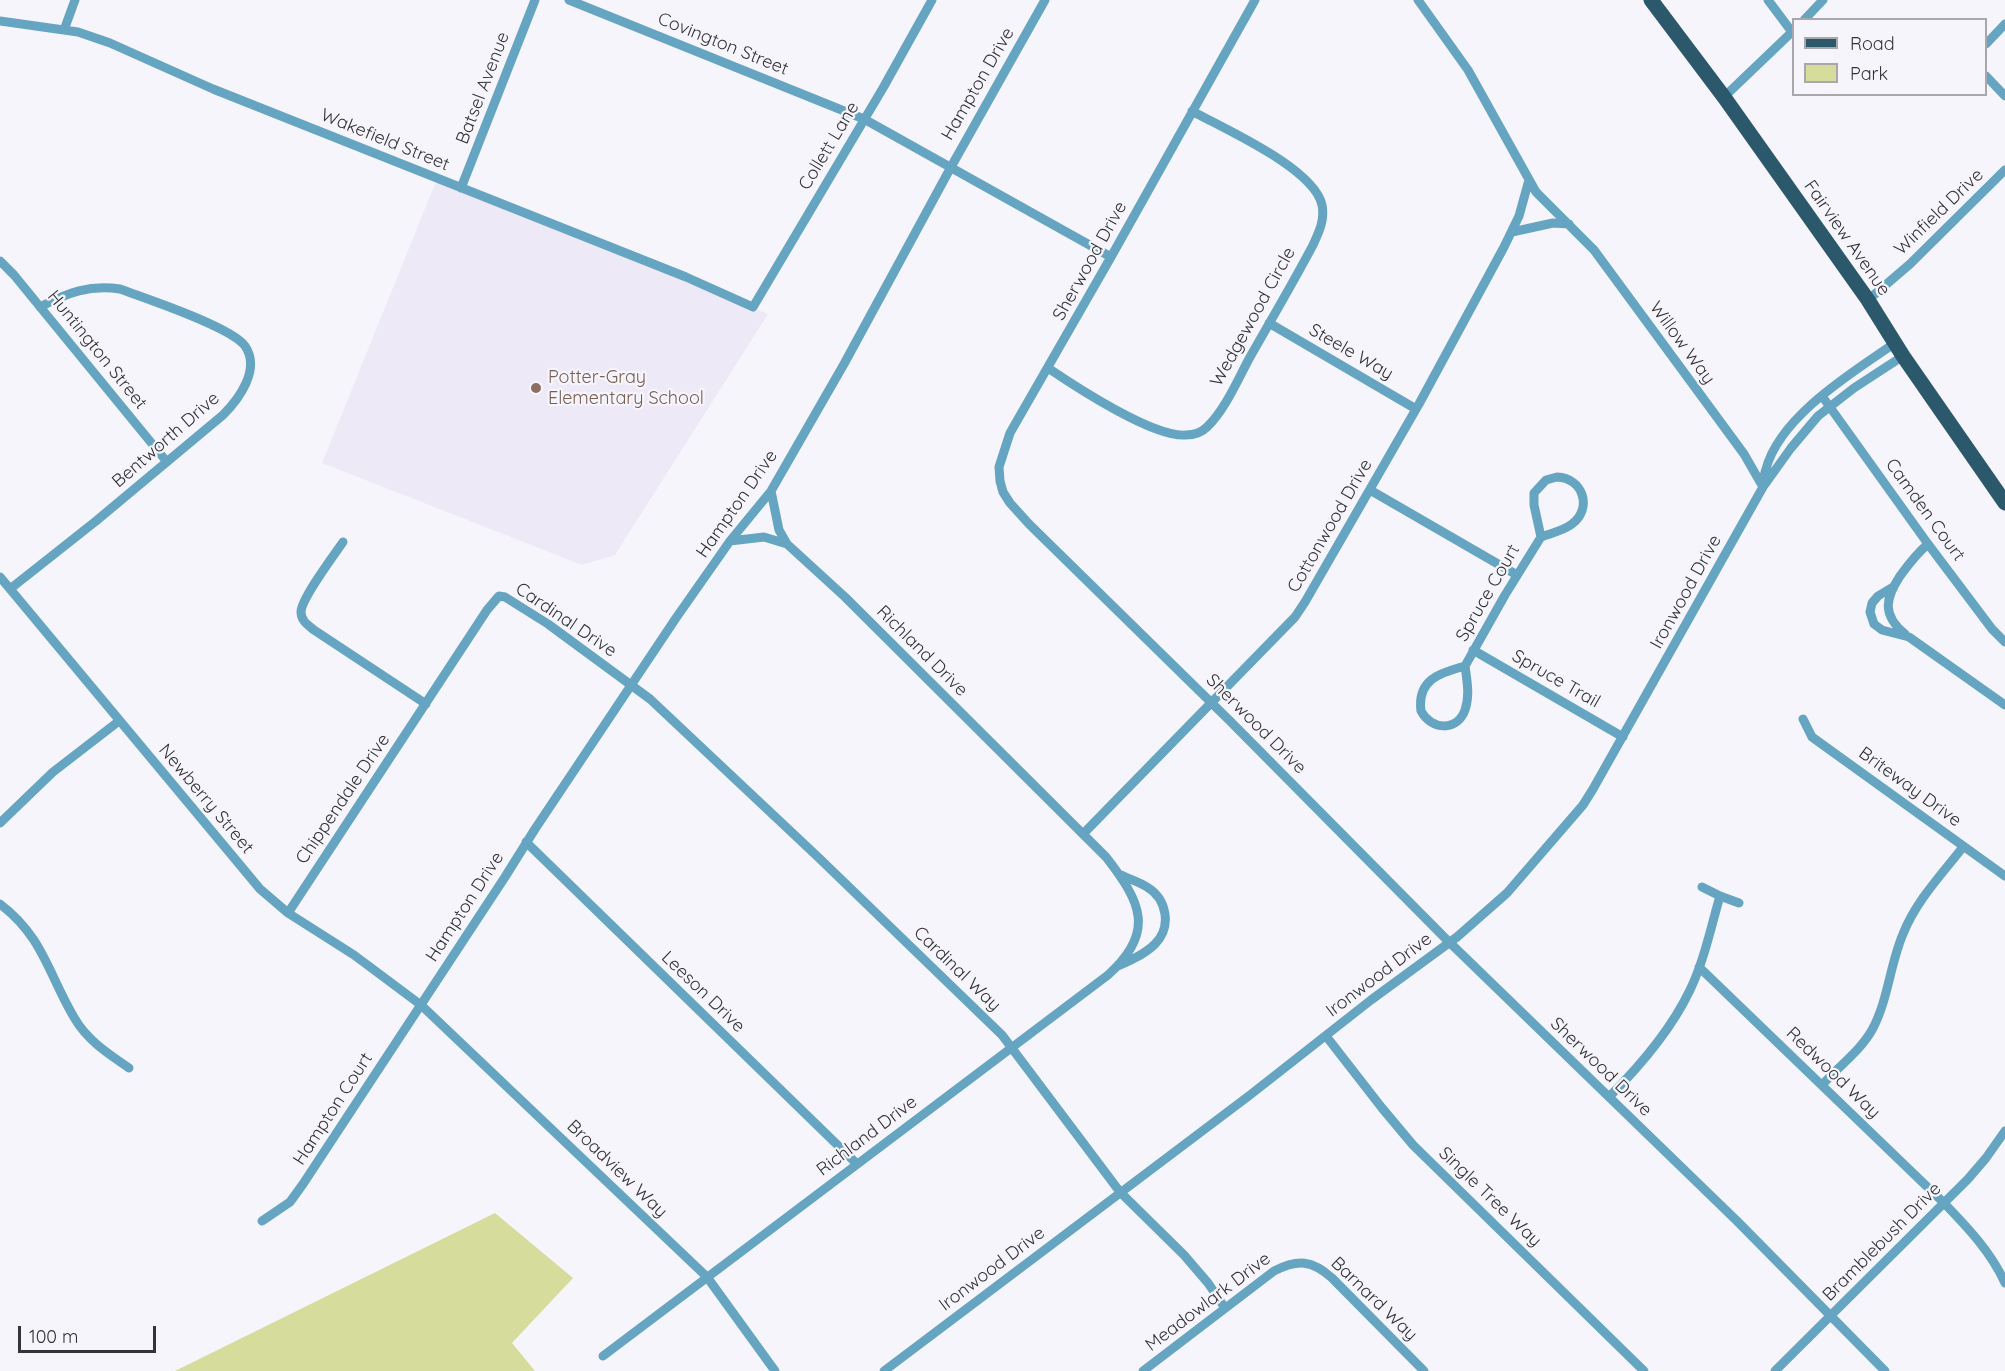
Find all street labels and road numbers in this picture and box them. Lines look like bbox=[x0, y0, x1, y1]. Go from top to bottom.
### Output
street label: Covington Street bbox=[655, 8, 791, 80]
street label: Hampton Drive bbox=[937, 24, 1019, 144]
street label: Batsel Avenue bbox=[452, 29, 514, 147]
street label: Collett Lane bbox=[794, 98, 864, 194]
street label: Wakefield Street bbox=[317, 104, 453, 176]
street label: Winfield Drive bbox=[1890, 164, 1988, 260]
street label: Fairview Avenue bbox=[1799, 176, 1895, 300]
street label: Sherwood Drive bbox=[1048, 198, 1132, 324]
street label: Wedgewood Circle bbox=[1206, 244, 1300, 390]
street label: Huntington Street bbox=[42, 286, 152, 414]
street label: Willow Way bbox=[1645, 297, 1719, 389]
street label: Steele Way bbox=[1305, 319, 1397, 385]
street label: Bentworth Drive bbox=[108, 388, 224, 492]
street label: Hampton Drive bbox=[692, 446, 782, 562]
street label: Cottonwood Drive bbox=[1283, 455, 1377, 597]
street label: Camden Court bbox=[1881, 455, 1969, 565]
street label: Ironwood Drive bbox=[1646, 531, 1726, 653]
street label: Spruce Court bbox=[1452, 541, 1524, 645]
street label: Cardinal Drive bbox=[511, 578, 621, 662]
street label: Richland Drive bbox=[872, 601, 972, 701]
street label: Spruce Trail bbox=[1508, 645, 1604, 713]
street label: Sherwood Drive bbox=[1201, 669, 1311, 779]
street label: Chippendale Drive bbox=[291, 730, 395, 868]
street label: Newberry Street bbox=[154, 740, 258, 858]
street label: Briteway Drive bbox=[1854, 743, 1966, 831]
street label: Hampton Drive bbox=[421, 848, 509, 966]
street label: Cardinal Way bbox=[909, 922, 1005, 1016]
street label: Ironwood Drive bbox=[1322, 928, 1436, 1022]
street label: Leeson Drive bbox=[657, 947, 749, 1037]
street label: Sherwood Drive bbox=[1546, 1013, 1656, 1121]
street label: Redwood Way bbox=[1781, 1023, 1885, 1123]
street label: Hampton Court bbox=[289, 1049, 377, 1169]
street label: Richland Drive bbox=[813, 1091, 921, 1181]
street label: Broadview Way bbox=[562, 1116, 672, 1222]
street label: Single Tree Way bbox=[1434, 1142, 1546, 1252]
street label: Bramblebush Drive bbox=[1818, 1178, 1946, 1306]
street label: Ironwood Drive bbox=[935, 1222, 1049, 1316]
street label: Meadowlark Drive bbox=[1141, 1248, 1275, 1356]
street label: Barnard Way bbox=[1326, 1252, 1422, 1346]

